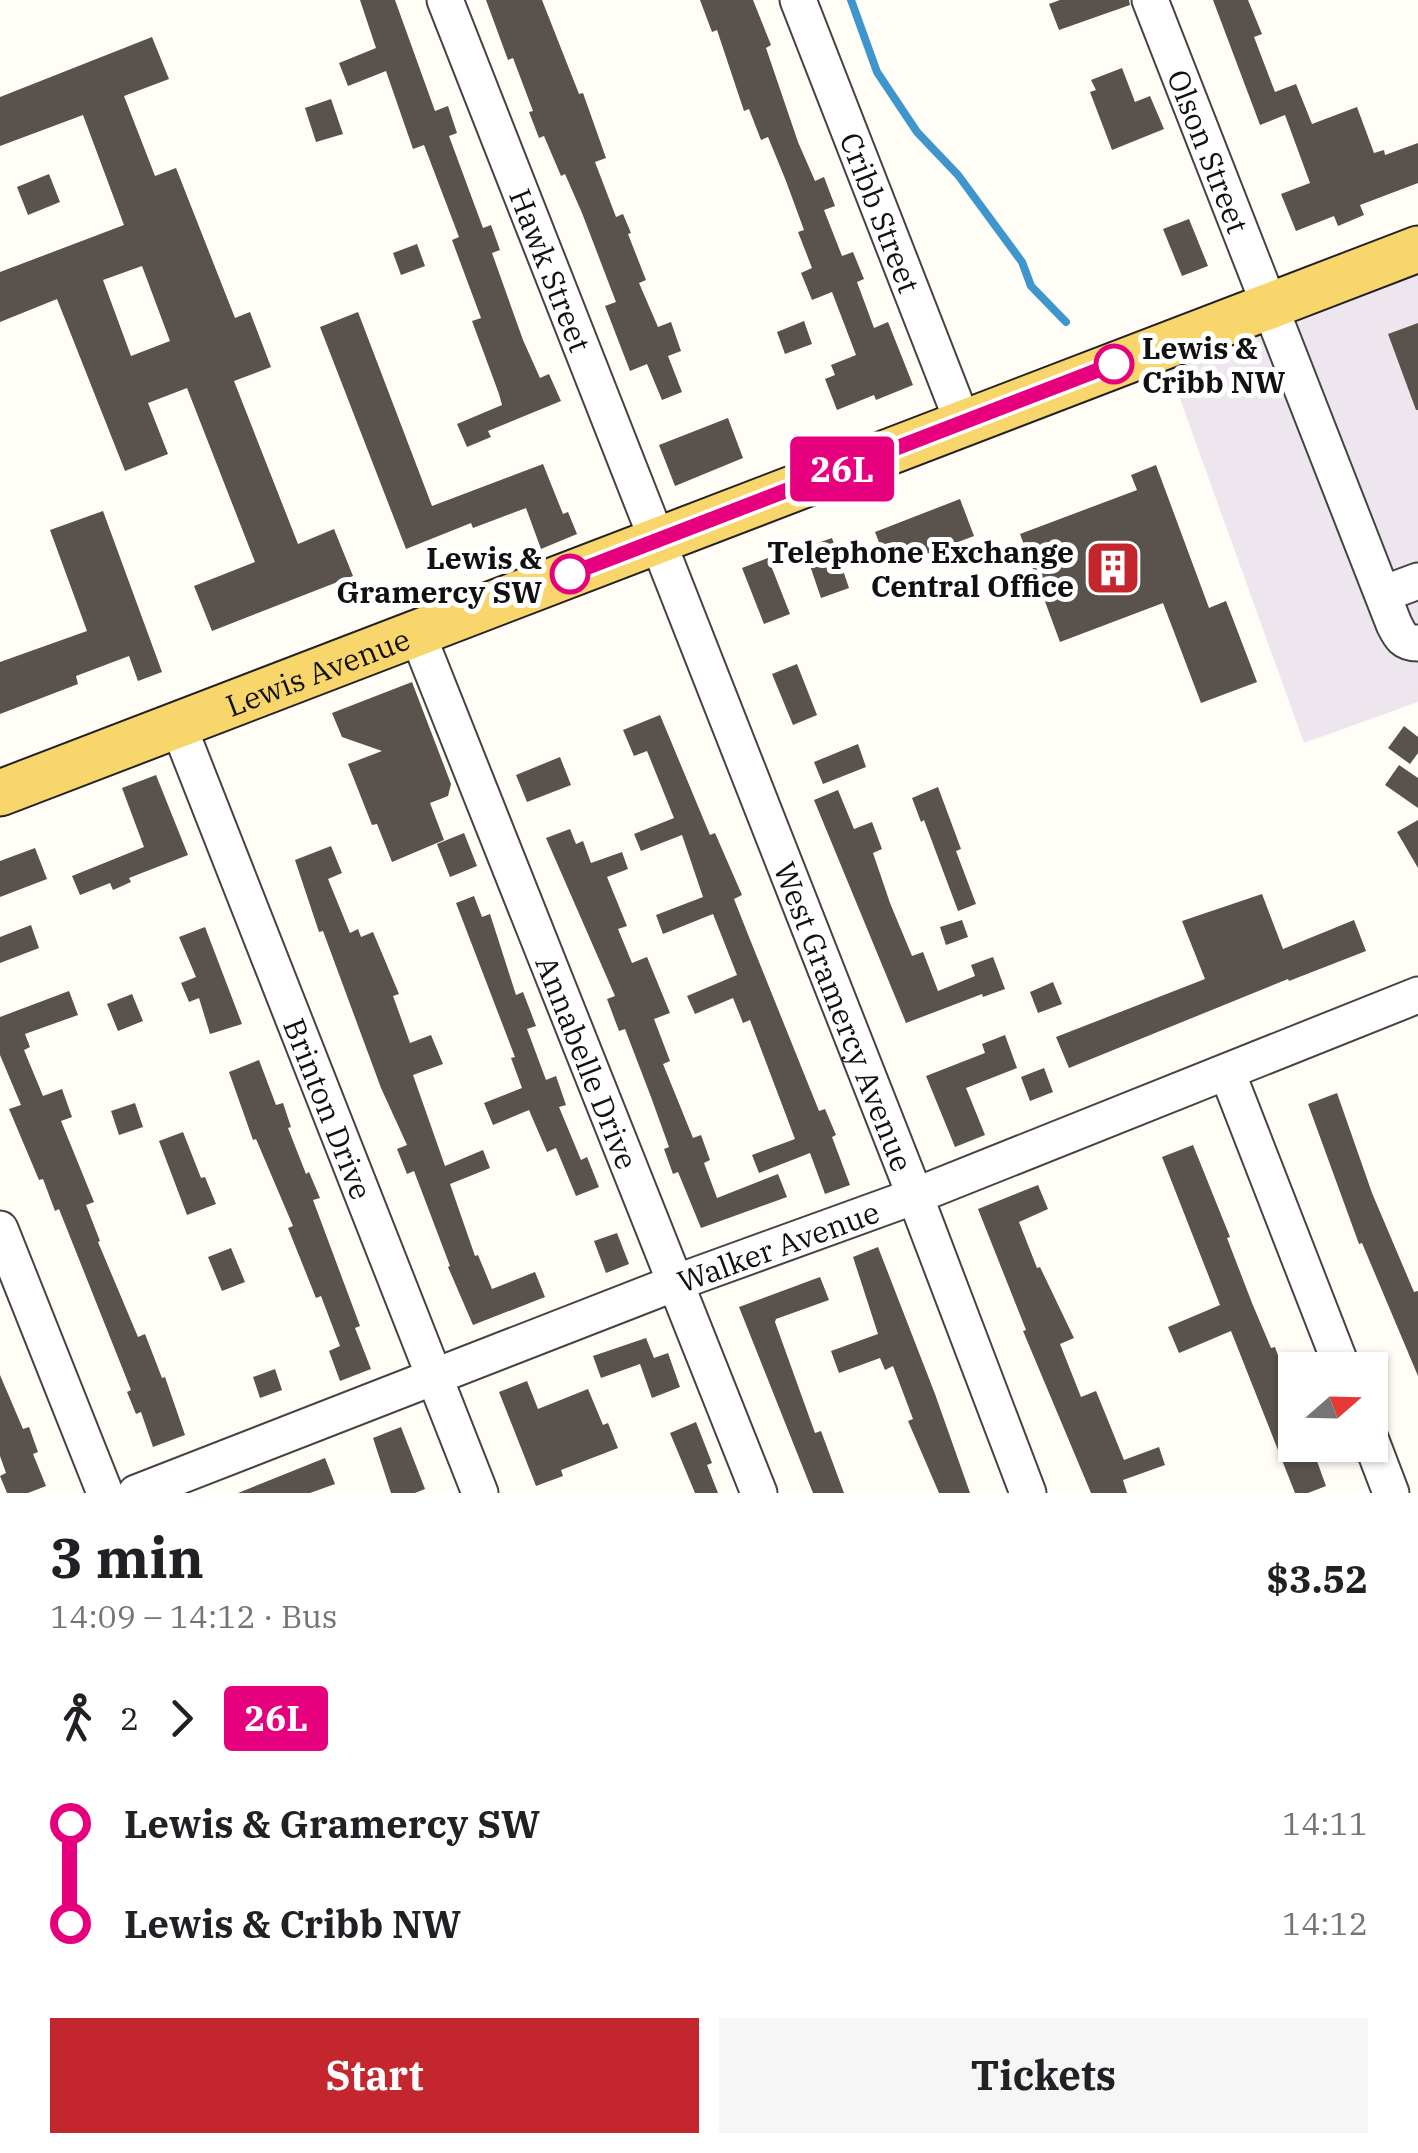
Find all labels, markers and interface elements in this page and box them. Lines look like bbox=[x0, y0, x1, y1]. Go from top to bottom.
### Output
street label: Olson Street bbox=[1159, 63, 1259, 238]
street label: Cribb Street bbox=[832, 127, 930, 298]
street label: Hawk Street bbox=[501, 183, 601, 357]
place label: Lewis & Cribb NW bbox=[1142, 328, 1286, 401]
marker: Lewis & Cribb NW bbox=[1095, 345, 1133, 383]
line badge: 26L bbox=[784, 436, 900, 502]
text: 26L bbox=[810, 446, 874, 492]
place label: Telephone Exchange Central Office bbox=[767, 532, 1074, 605]
place label: Lewis & Gramercy SW bbox=[336, 538, 542, 611]
building icon: Telephone Exchange Central Office bbox=[1083, 538, 1143, 598]
marker: Lewis & Gramercy SW bbox=[551, 555, 589, 593]
street label: Lewis Avenue bbox=[220, 618, 415, 724]
street label: West Gramercy Avenue bbox=[766, 856, 923, 1177]
street label: Annabelle Drive bbox=[528, 950, 648, 1175]
street label: Brinton Drive bbox=[276, 1012, 382, 1205]
street label: Walker Avenue bbox=[672, 1191, 884, 1300]
north arrow bbox=[1278, 1352, 1388, 1462]
map controls bbox=[1278, 1352, 1388, 1462]
text: 3 min bbox=[50, 1522, 204, 1593]
text: $3.52 bbox=[1266, 1554, 1368, 1603]
text: 14:09 – 14:12 · Bus bbox=[50, 1595, 337, 1637]
icon: walk bbox=[50, 1691, 105, 1746]
icon: forward bbox=[154, 1691, 209, 1746]
text: 26L bbox=[244, 1695, 308, 1741]
text: 2 bbox=[120, 1697, 139, 1739]
text: Lewis & Gramercy SW bbox=[124, 1799, 540, 1848]
text: 14:11 bbox=[1282, 1802, 1368, 1844]
text: Lewis & Cribb NW bbox=[124, 1899, 461, 1948]
text: 14:12 bbox=[1282, 1902, 1368, 1944]
button: Start bbox=[50, 2018, 699, 2133]
button: Tickets bbox=[719, 2018, 1368, 2133]

